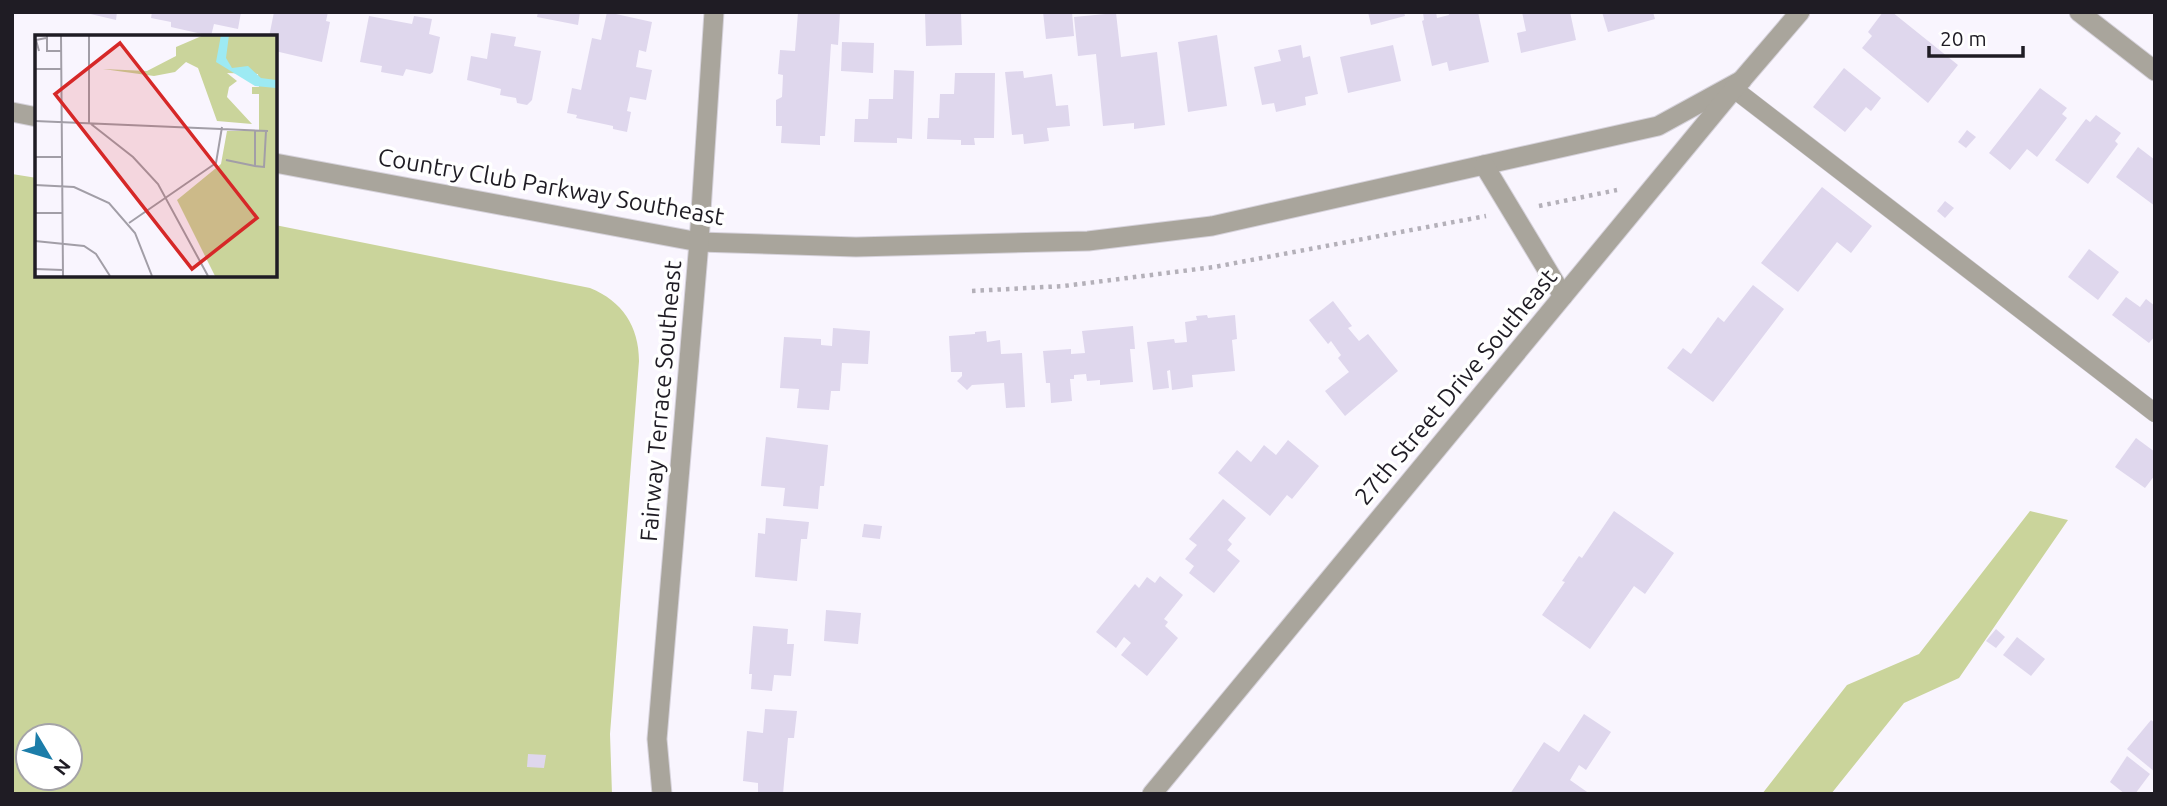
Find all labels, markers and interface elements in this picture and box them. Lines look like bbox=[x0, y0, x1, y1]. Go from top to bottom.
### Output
scale bar bbox=[1929, 14, 2024, 58]
text: 20 m bbox=[1940, 26, 1987, 50]
inset map bbox=[35, 35, 276, 276]
street label: Country Club Parkway Southeast bbox=[376, 143, 727, 230]
street label: Fairway Terrace Southeast bbox=[635, 259, 686, 543]
street label: 27th Street Drive Southeast bbox=[1349, 263, 1563, 510]
north arrow bbox=[14, 722, 84, 792]
text: N bbox=[49, 755, 75, 780]

